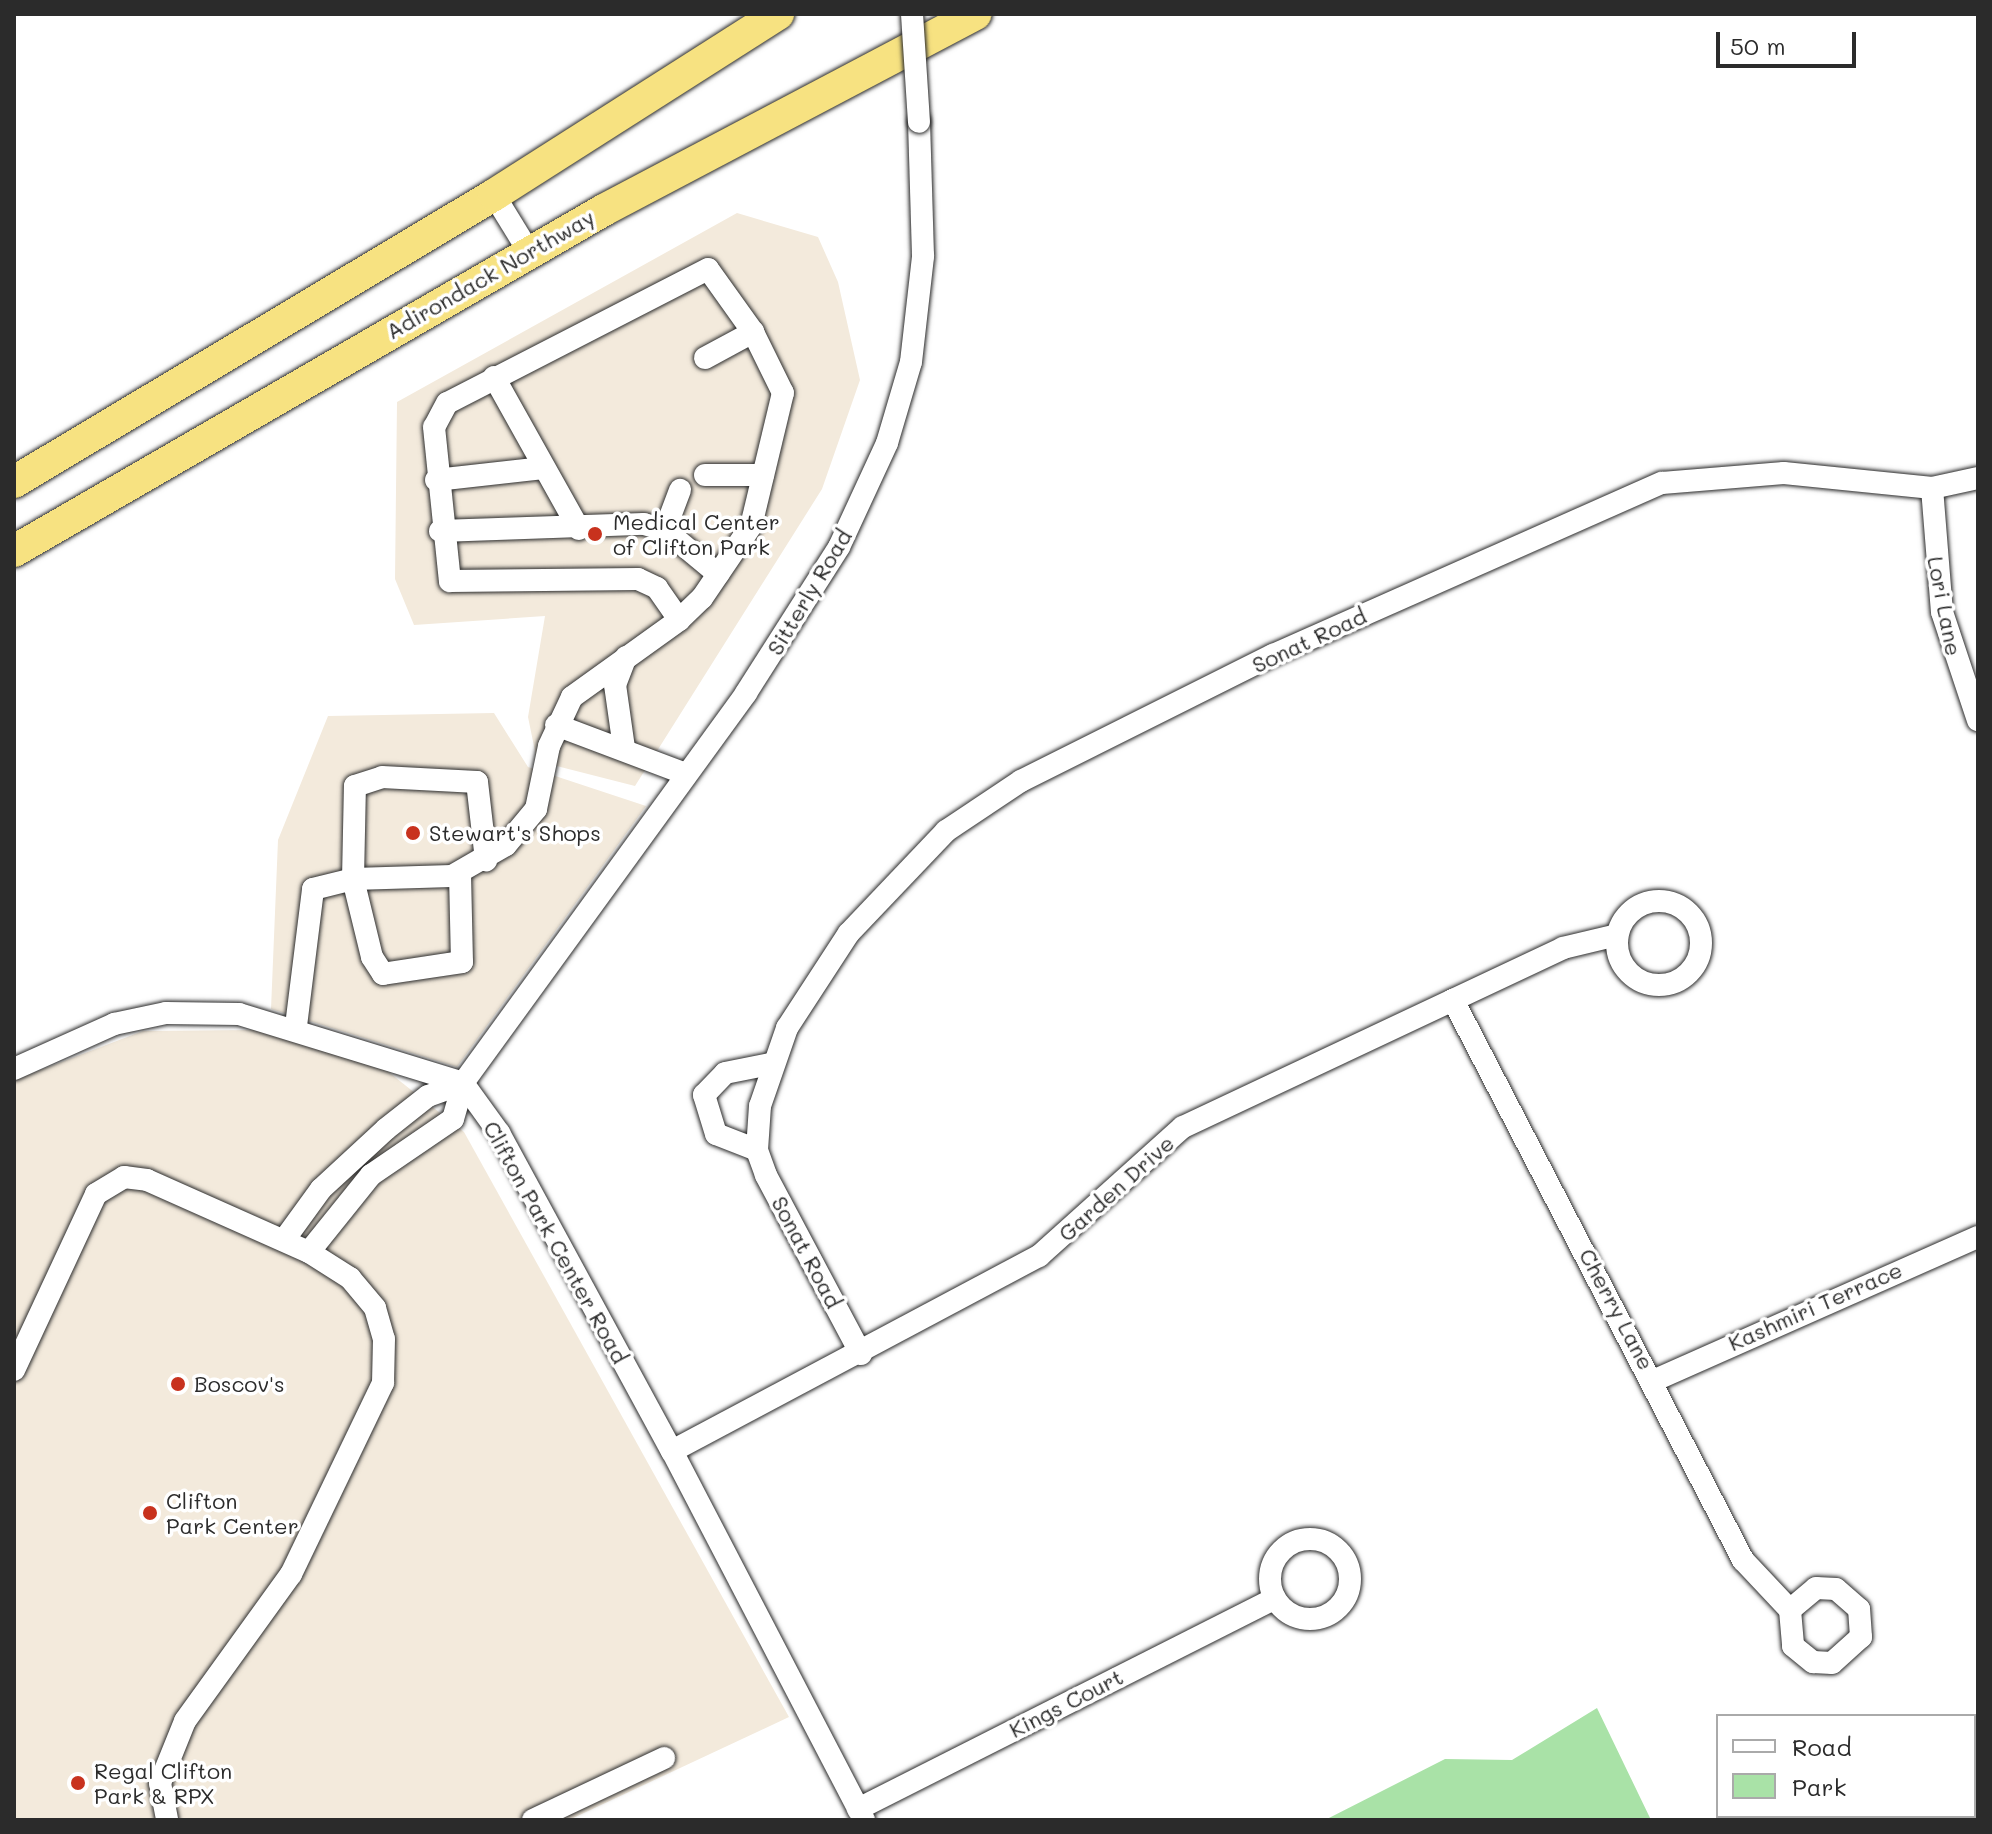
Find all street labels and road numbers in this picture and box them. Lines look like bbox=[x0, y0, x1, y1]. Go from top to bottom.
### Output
street label: Adirondack Northway bbox=[381, 204, 599, 344]
street label: Sitterly Road bbox=[761, 524, 857, 660]
street label: Lori Lane bbox=[1922, 554, 1968, 658]
street label: Sonat Road bbox=[1248, 602, 1370, 678]
street label: Clifton Park Center Road bbox=[478, 1116, 634, 1368]
street label: Garden Drive bbox=[1053, 1129, 1179, 1247]
street label: Sonat Road bbox=[767, 1192, 847, 1312]
street label: Cherry Lane bbox=[1574, 1244, 1660, 1374]
street label: Kashmiri Terrace bbox=[1724, 1256, 1906, 1356]
street label: Kings Court bbox=[1005, 1663, 1127, 1743]

